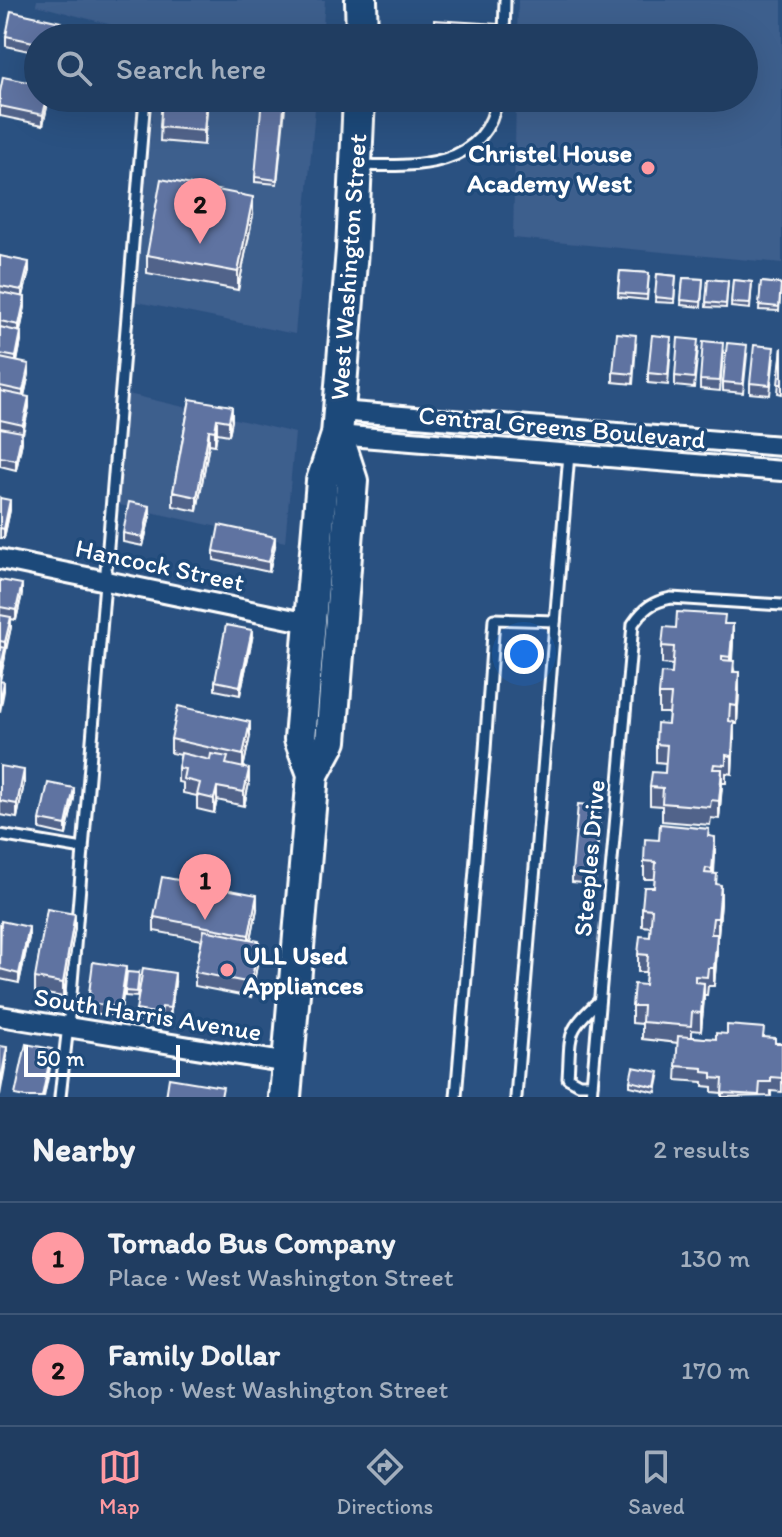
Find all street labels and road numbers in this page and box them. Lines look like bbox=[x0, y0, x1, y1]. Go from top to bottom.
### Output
street label: West Washington Street bbox=[323, 132, 373, 402]
street label: Central Greens Boulevard bbox=[417, 399, 707, 455]
street label: Hancock Street bbox=[73, 531, 248, 599]
street label: Steeples Drive bbox=[566, 778, 612, 938]
street label: South Harris Avenue bbox=[32, 980, 264, 1048]

